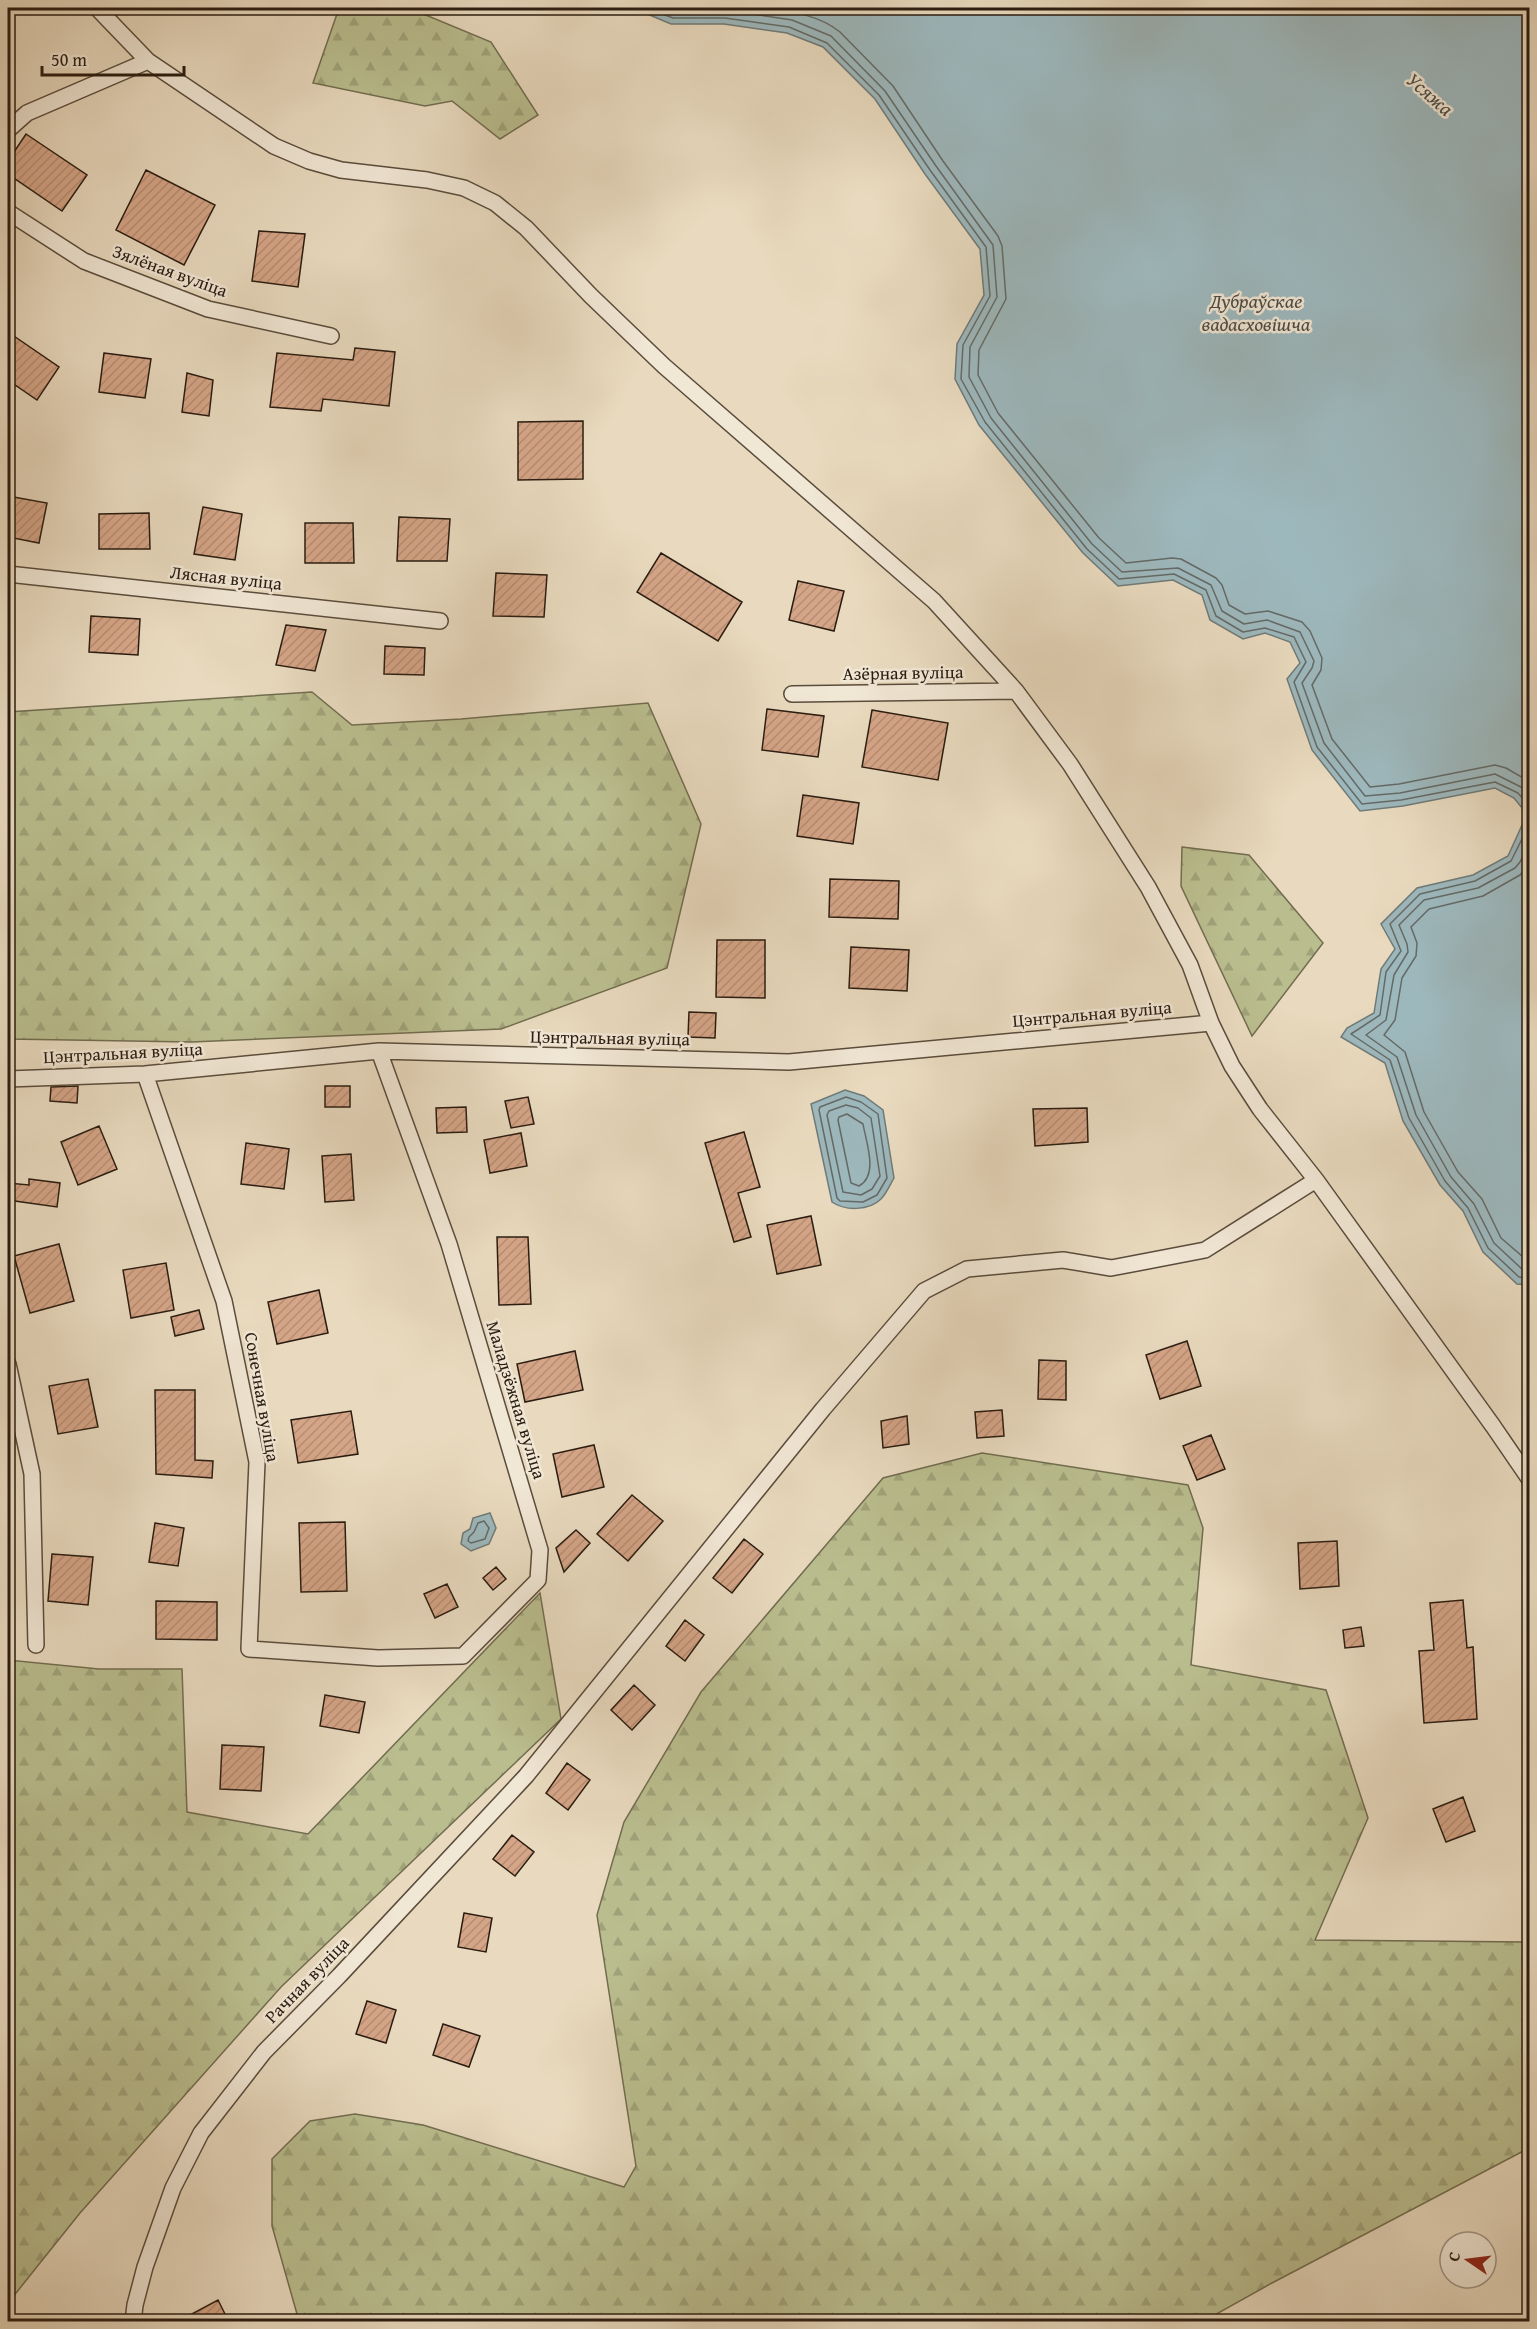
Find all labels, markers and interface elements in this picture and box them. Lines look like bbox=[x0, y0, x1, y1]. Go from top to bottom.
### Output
scale bar bbox=[42, 39, 184, 77]
text: 50 m bbox=[51, 46, 87, 73]
water label: Усяжа bbox=[1401, 65, 1461, 123]
street label: Зялёная вуліца bbox=[109, 237, 232, 304]
water label: Дубраўскае вадасховішча bbox=[1202, 286, 1311, 338]
street label: Лясная вуліца bbox=[169, 558, 284, 597]
street label: Азёрная вуліца bbox=[842, 658, 964, 687]
street label: Цэнтральная вуліца bbox=[1011, 993, 1173, 1034]
street label: Цэнтральная вуліца bbox=[530, 1023, 690, 1052]
street label: Цэнтральная вуліца bbox=[43, 1035, 204, 1070]
street label: Маладзёжная вуліца bbox=[480, 1317, 554, 1483]
street label: Сонечная вуліца bbox=[238, 1330, 287, 1464]
street label: Рачная вуліца bbox=[258, 1930, 355, 2029]
north arrow bbox=[1438, 2230, 1498, 2290]
text: С bbox=[1441, 2249, 1466, 2264]

